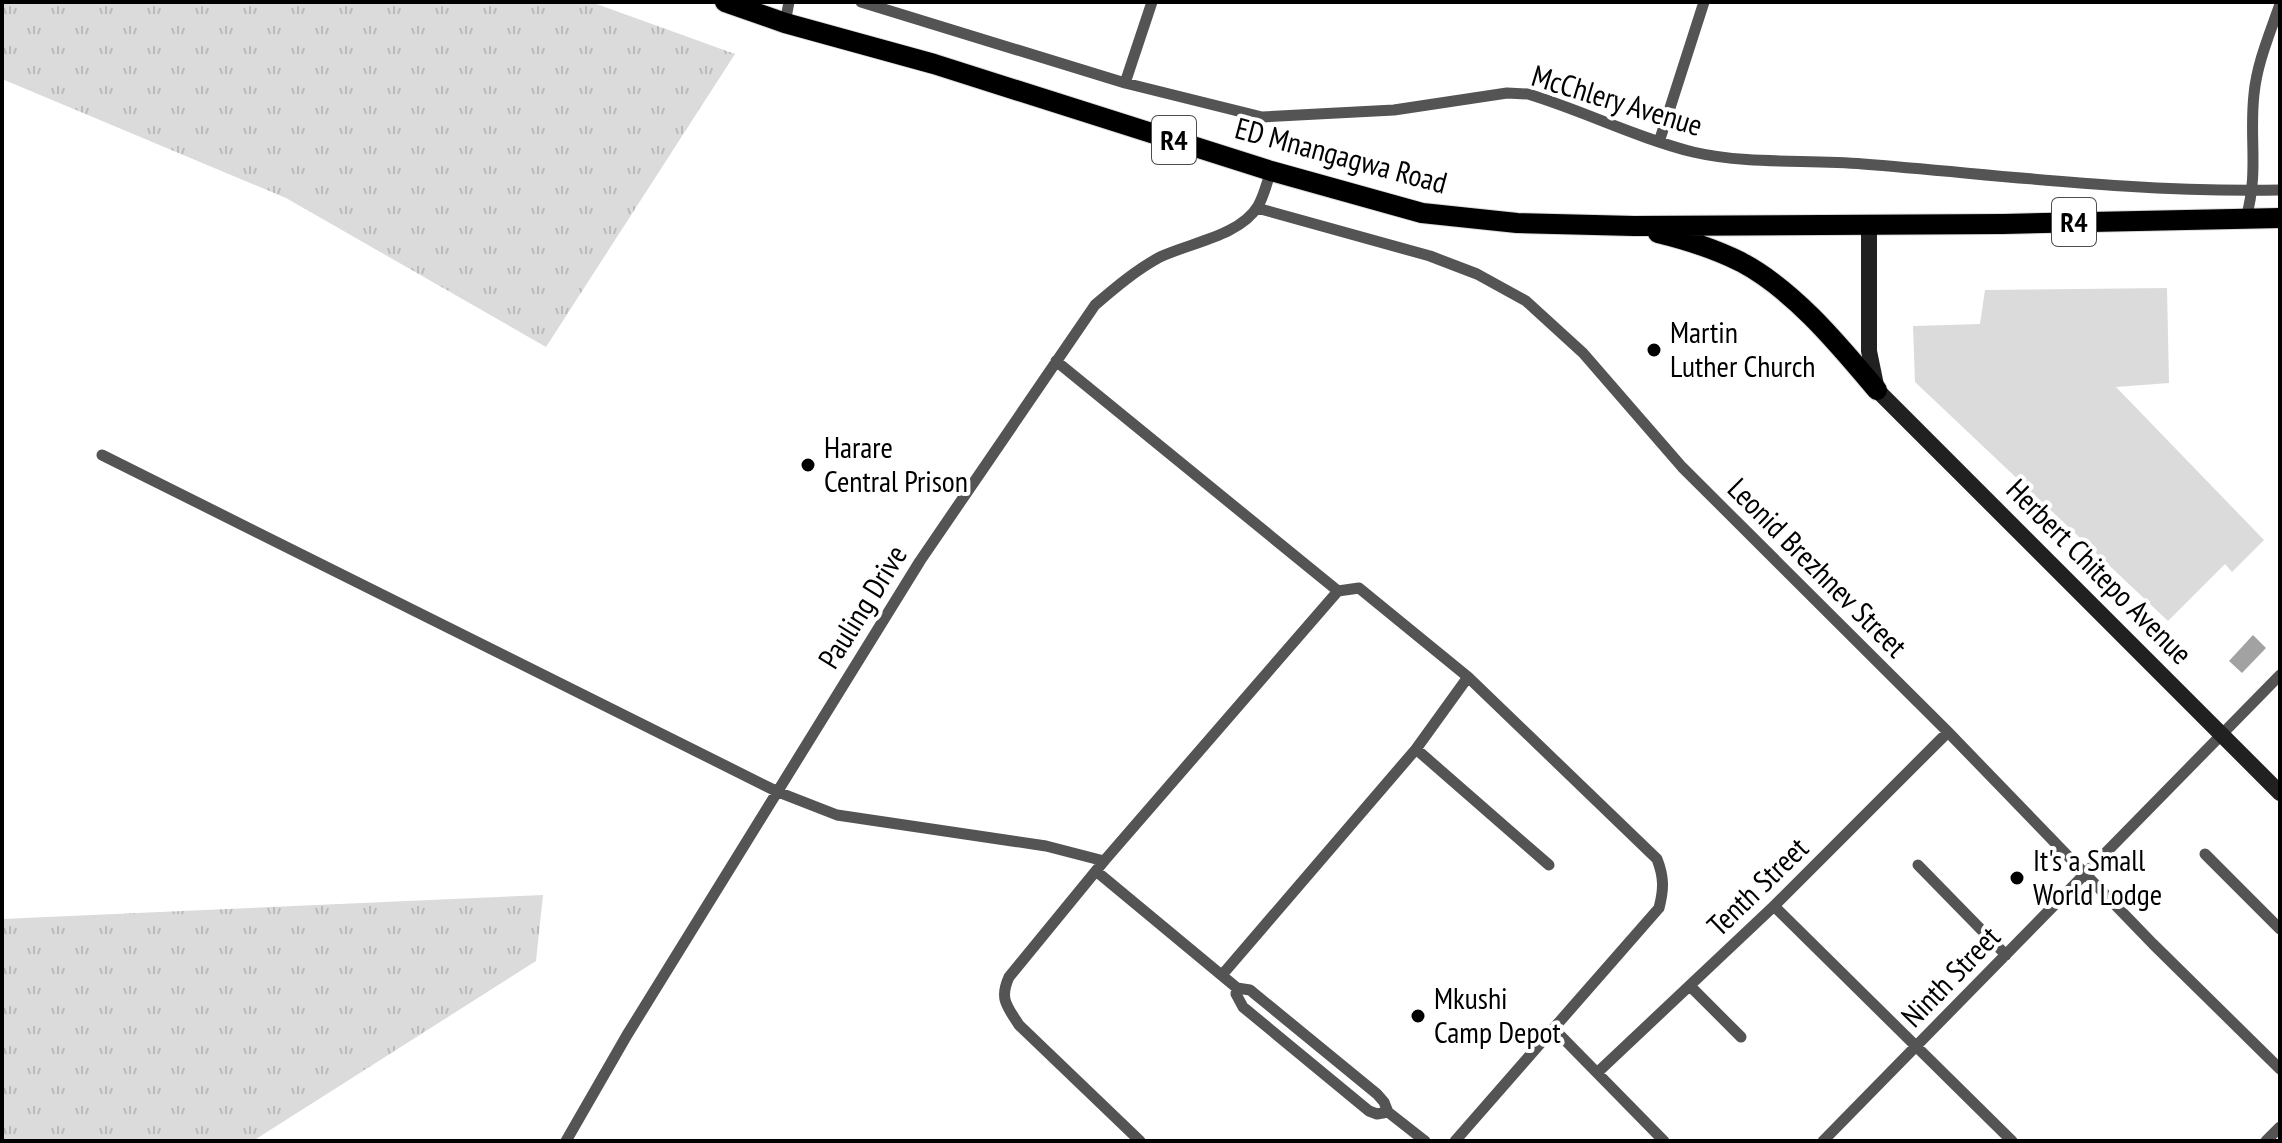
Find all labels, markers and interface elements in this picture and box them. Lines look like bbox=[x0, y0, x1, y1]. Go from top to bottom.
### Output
street label: McChlery Avenue bbox=[1528, 55, 1707, 144]
street label: ED Mnangagwa Road bbox=[1231, 108, 1452, 202]
road number: R4 bbox=[1152, 116, 1196, 164]
road number: R4 bbox=[2052, 198, 2096, 246]
place label: Martin Luther Church bbox=[1670, 312, 1816, 385]
marker: Martin Luther Church bbox=[1645, 341, 1663, 359]
place label: Harare Central Prison bbox=[824, 427, 968, 500]
marker: Harare Central Prison bbox=[799, 456, 817, 474]
street label: Leonid Brezhnev Street bbox=[1720, 469, 1917, 665]
street label: Herbert Chitepo Avenue bbox=[1999, 470, 2201, 672]
street label: Pauling Drive bbox=[809, 537, 915, 675]
street label: Tenth Street bbox=[1698, 828, 1816, 944]
place label: It's a Small World Lodge bbox=[2033, 840, 2162, 913]
marker: It's a Small World Lodge bbox=[2008, 869, 2026, 887]
street label: Ninth Street bbox=[1892, 917, 2008, 1035]
place label: Mkushi Camp Depot bbox=[1434, 978, 1561, 1051]
marker: Mkushi Camp Depot bbox=[1409, 1007, 1427, 1025]

